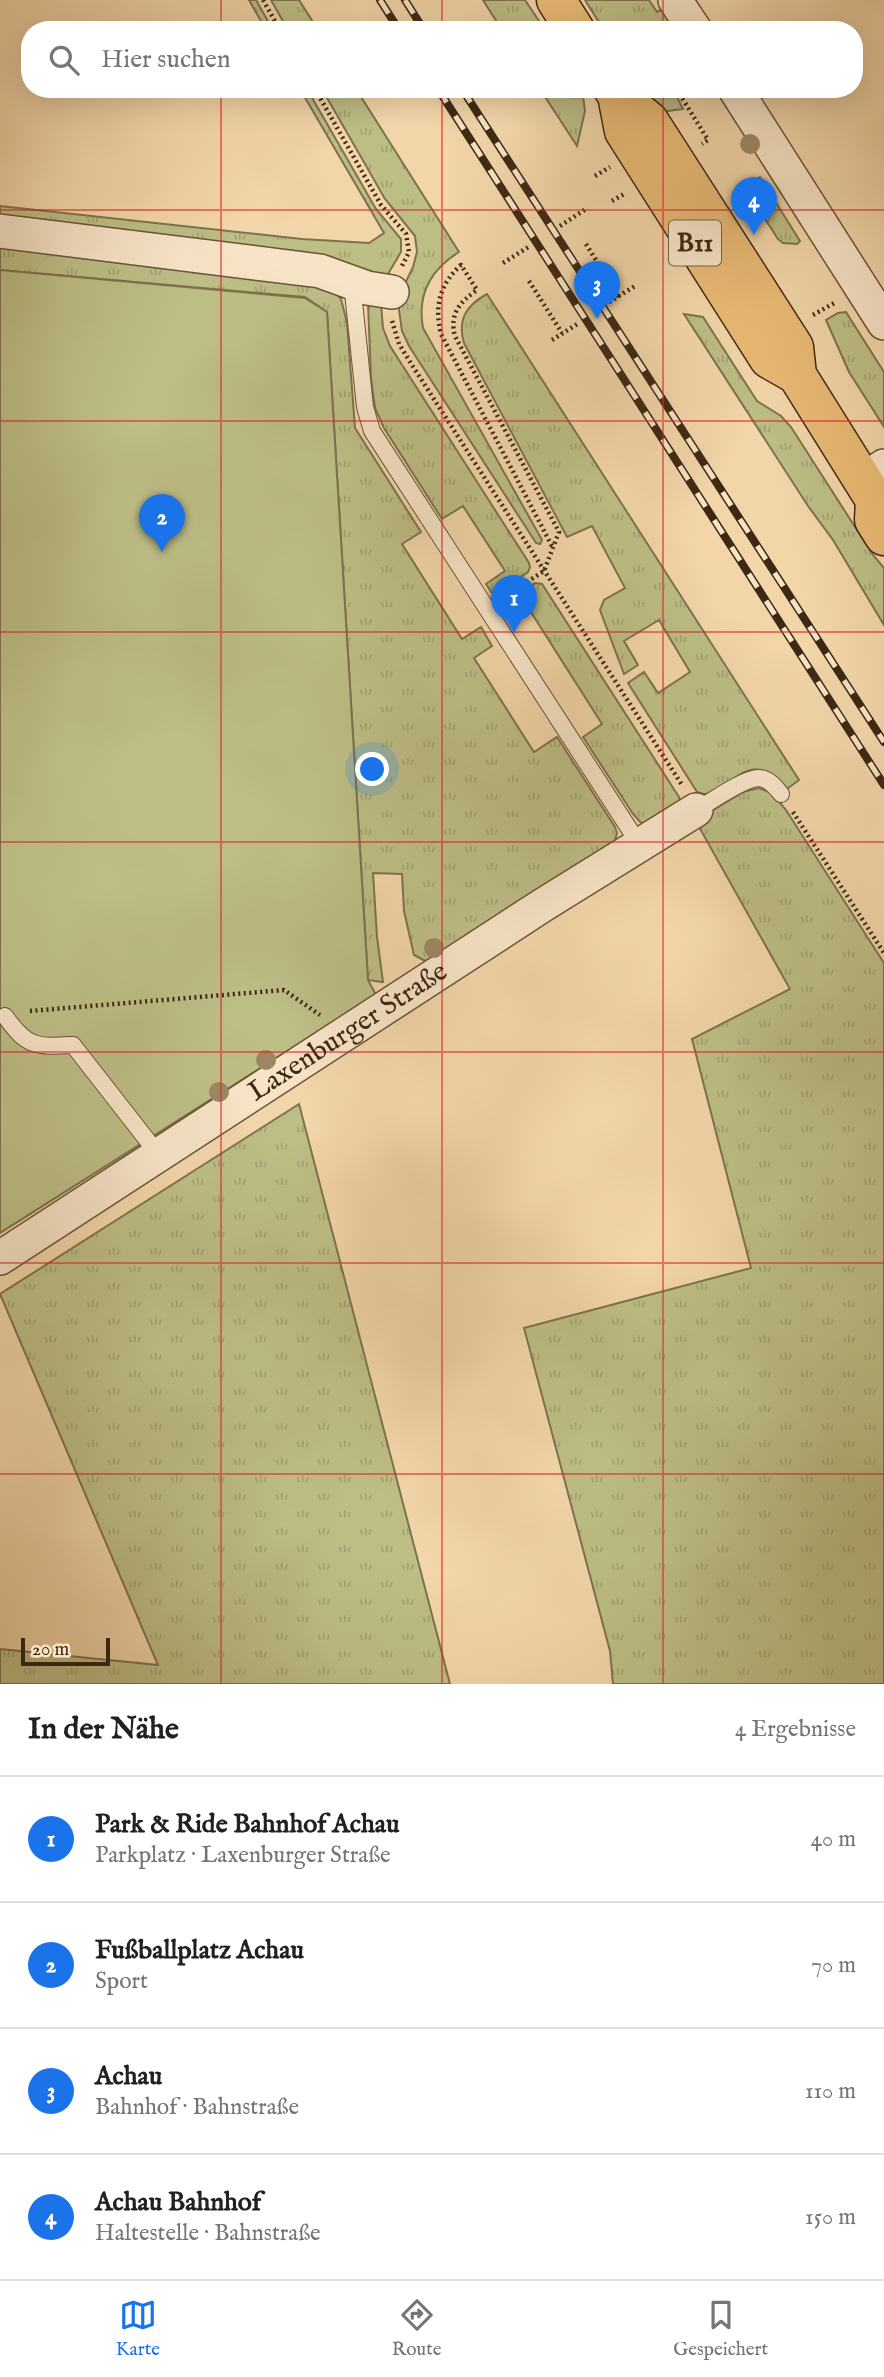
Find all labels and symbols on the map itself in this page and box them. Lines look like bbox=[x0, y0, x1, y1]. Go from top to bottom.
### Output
pin: 4 bbox=[731, 177, 777, 235]
road number: B11 bbox=[669, 220, 721, 266]
pin: 3 bbox=[574, 261, 620, 319]
pin: 2 bbox=[139, 494, 185, 552]
pin: 1 bbox=[491, 575, 537, 633]
your location bbox=[355, 752, 389, 786]
street label: Laxenburger Straße bbox=[242, 954, 454, 1109]
scale bar bbox=[21, 1635, 110, 1667]

